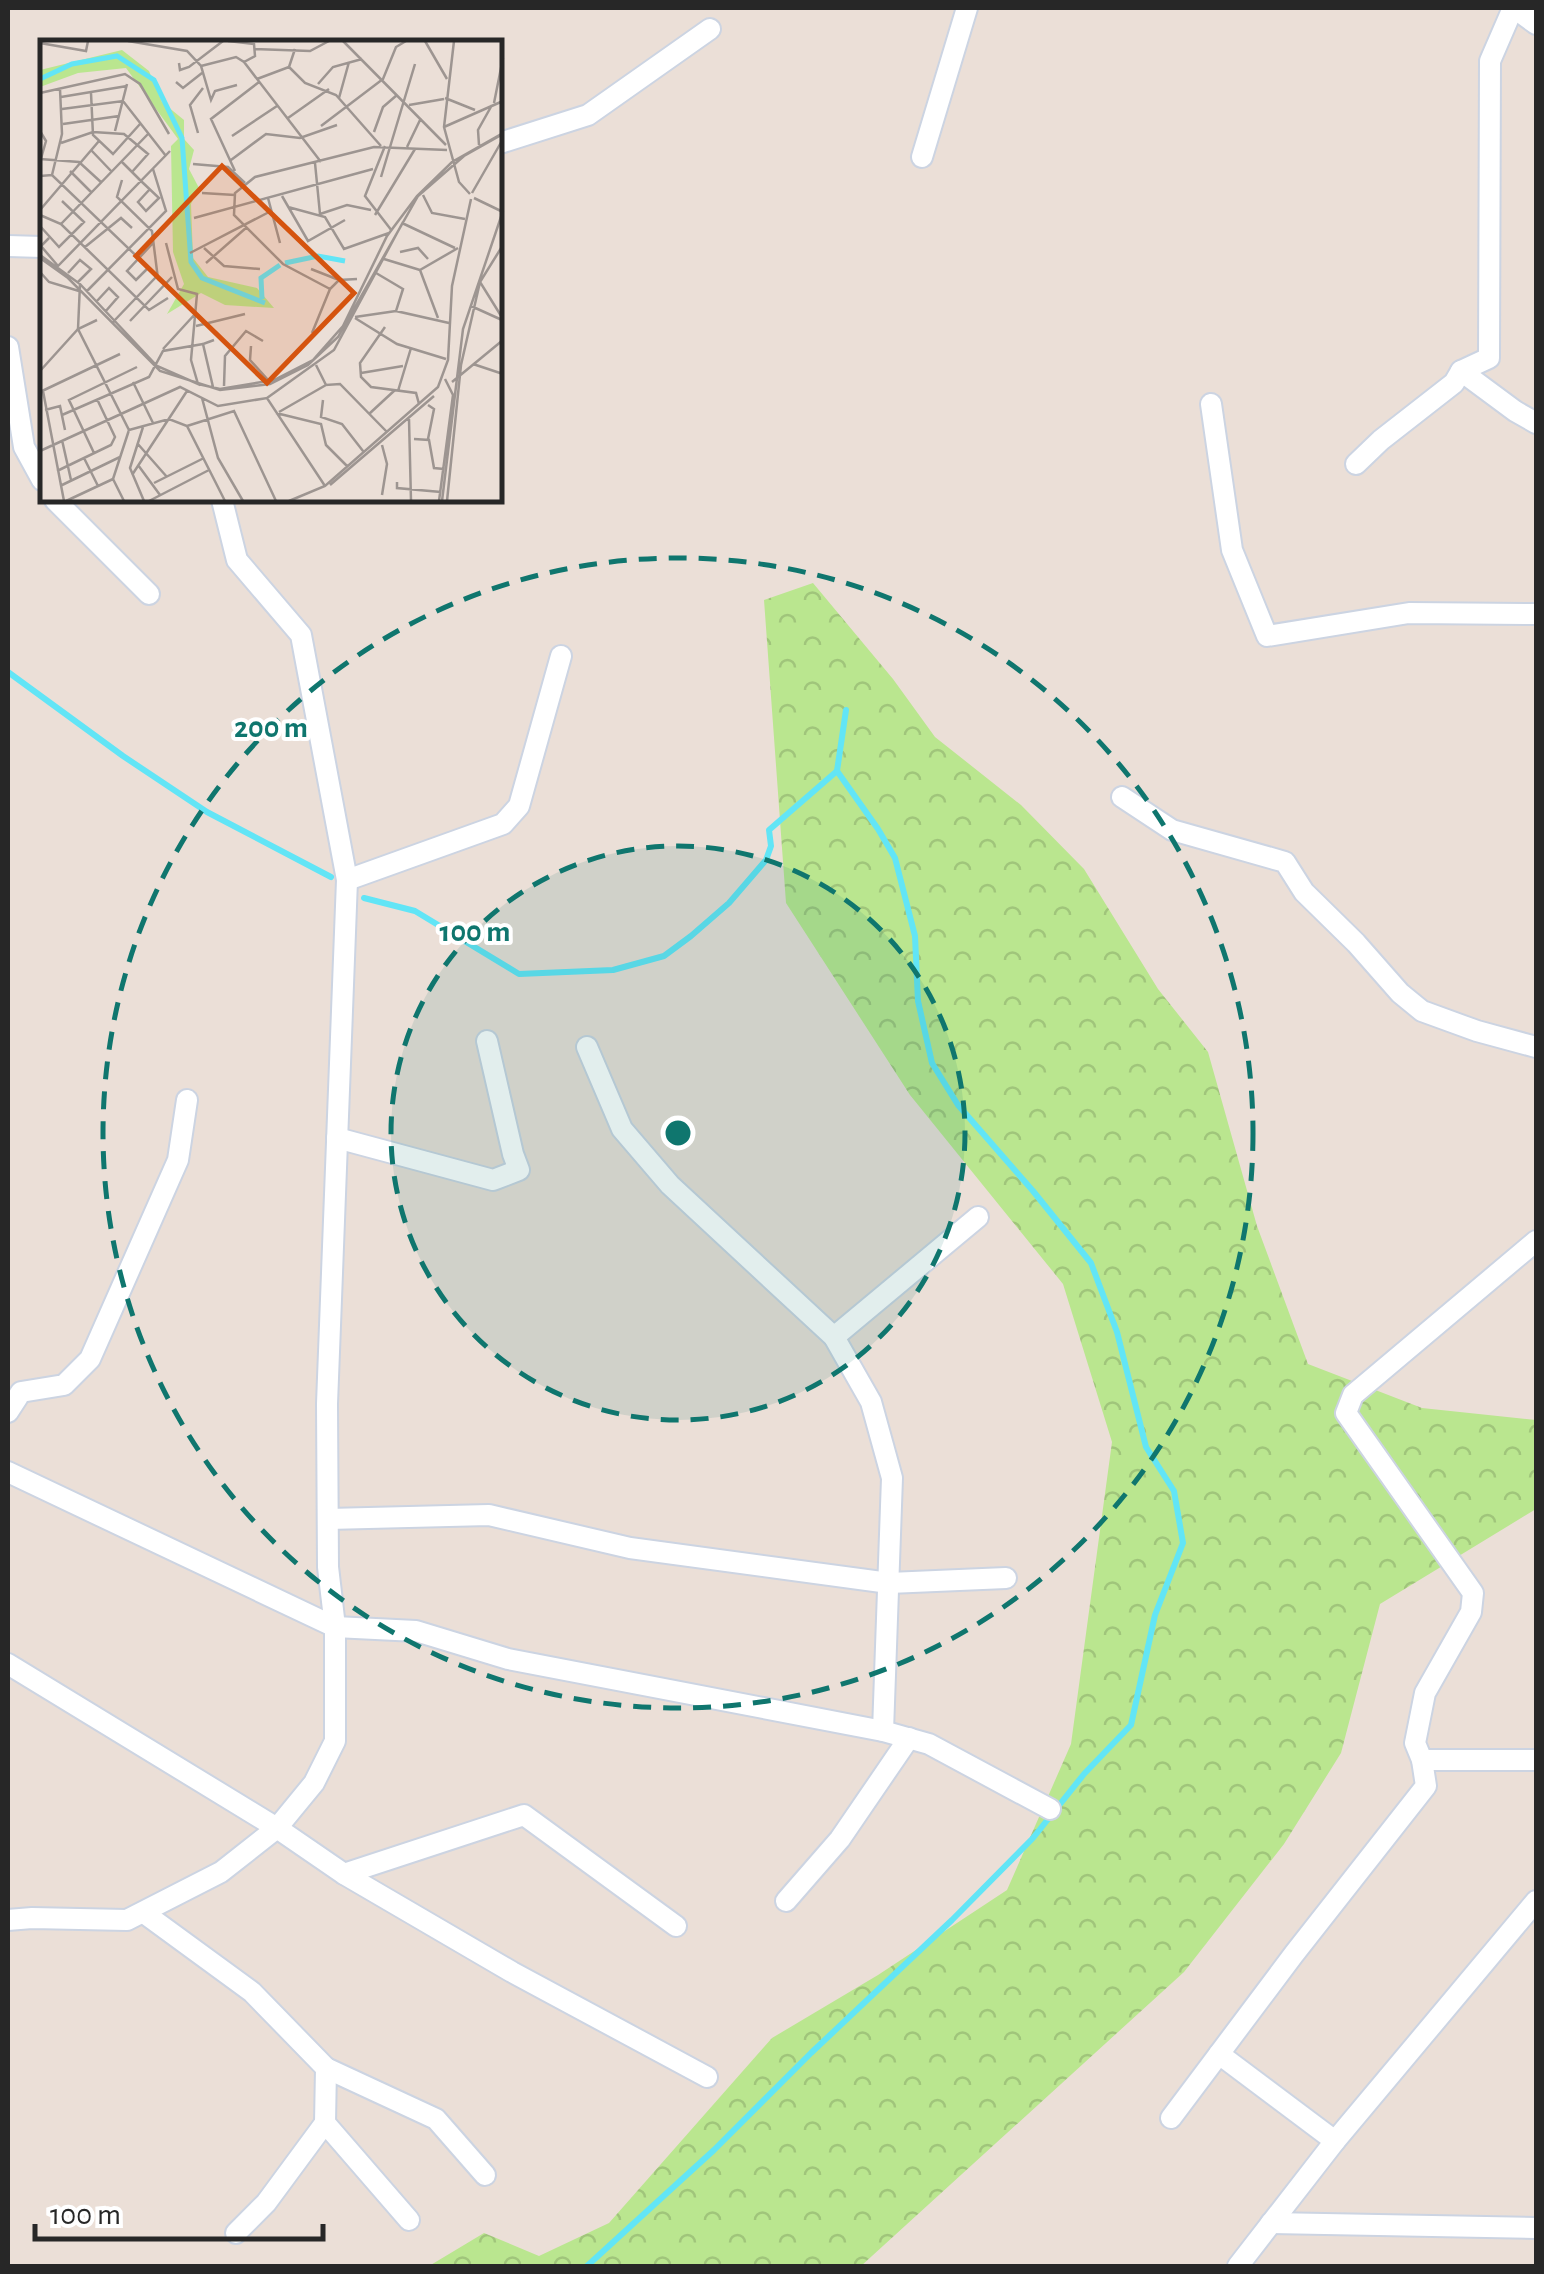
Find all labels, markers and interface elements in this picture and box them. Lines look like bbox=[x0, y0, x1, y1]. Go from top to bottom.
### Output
inset map bbox=[40, 40, 502, 502]
text: 200 m bbox=[234, 713, 308, 743]
text: 100 m bbox=[440, 917, 510, 947]
centre of rings bbox=[660, 1115, 696, 1151]
scale bar bbox=[35, 2179, 322, 2241]
text: 100 m bbox=[50, 2200, 121, 2230]

